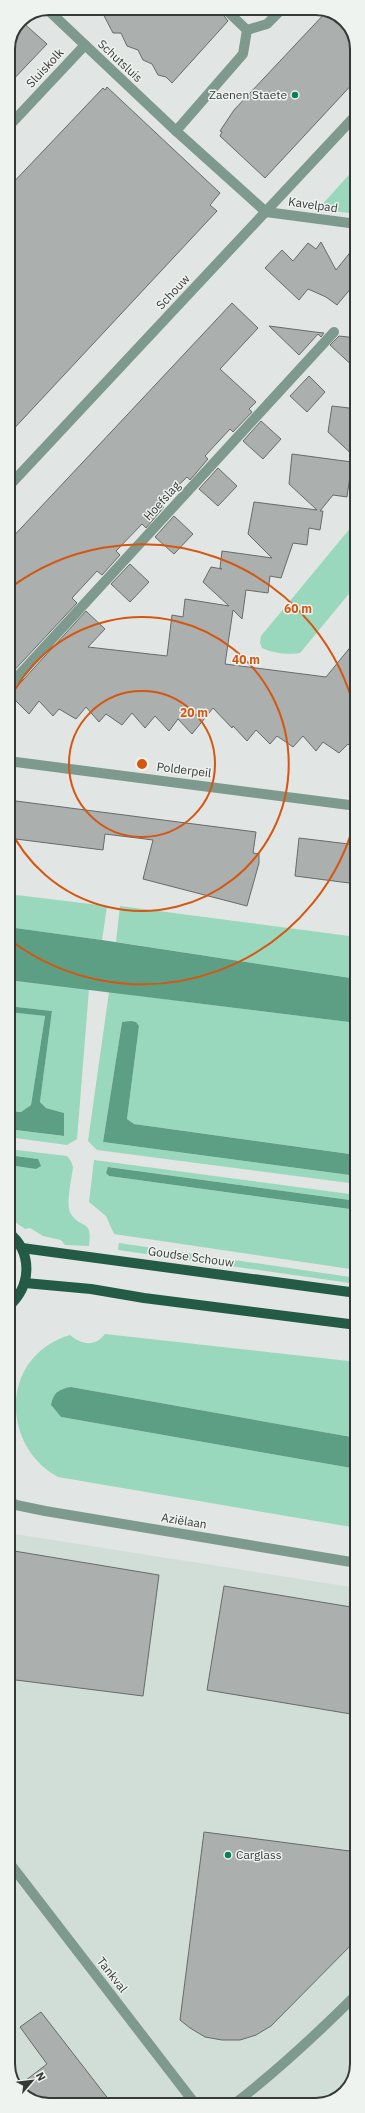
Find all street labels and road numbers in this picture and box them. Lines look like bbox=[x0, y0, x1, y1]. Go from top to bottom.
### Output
street label: Schutsluis bbox=[95, 36, 146, 85]
street label: Sluiskolk bbox=[23, 44, 67, 90]
street label: Kavelpad bbox=[287, 194, 339, 215]
street label: Schouw bbox=[153, 271, 193, 312]
street label: Hoefslag bbox=[140, 477, 184, 523]
street label: Polderpeil bbox=[156, 759, 212, 780]
street label: Goudse Schouw bbox=[147, 1243, 235, 1270]
street label: Aziëlaan bbox=[160, 1510, 208, 1532]
street label: Tankval bbox=[94, 1954, 131, 1995]

